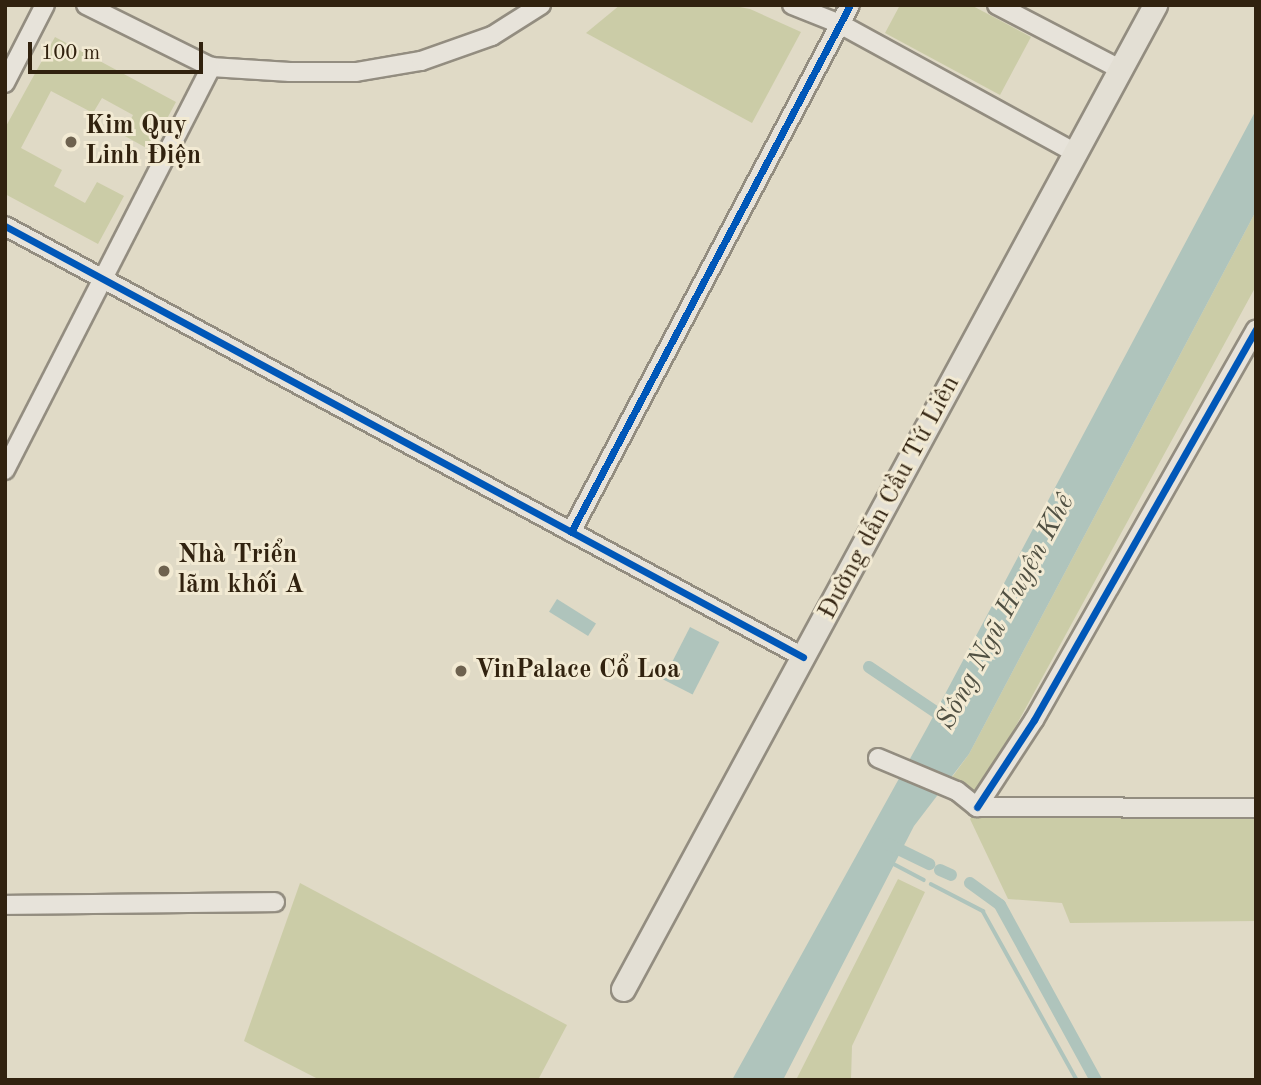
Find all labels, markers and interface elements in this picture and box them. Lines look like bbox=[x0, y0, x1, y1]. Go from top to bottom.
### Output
scale bar bbox=[32, 28, 206, 72]
text: 100 m bbox=[41, 43, 100, 64]
place label: Kim Quy Linh Điện bbox=[85, 111, 201, 172]
marker: Kim Quy Linh Điện bbox=[63, 134, 79, 150]
street label: Đường dẫn Cầu Tứ Liên bbox=[813, 371, 967, 625]
water label: Sông Ngũ Huyện Khê bbox=[930, 488, 1082, 736]
place label: Nhà Triển lãm khối A bbox=[178, 540, 304, 602]
marker: Nhà Triển lãm khối A bbox=[156, 563, 172, 579]
place label: VinPalace Cổ Loa bbox=[475, 655, 680, 687]
marker: VinPalace Cổ Loa bbox=[453, 663, 469, 679]

